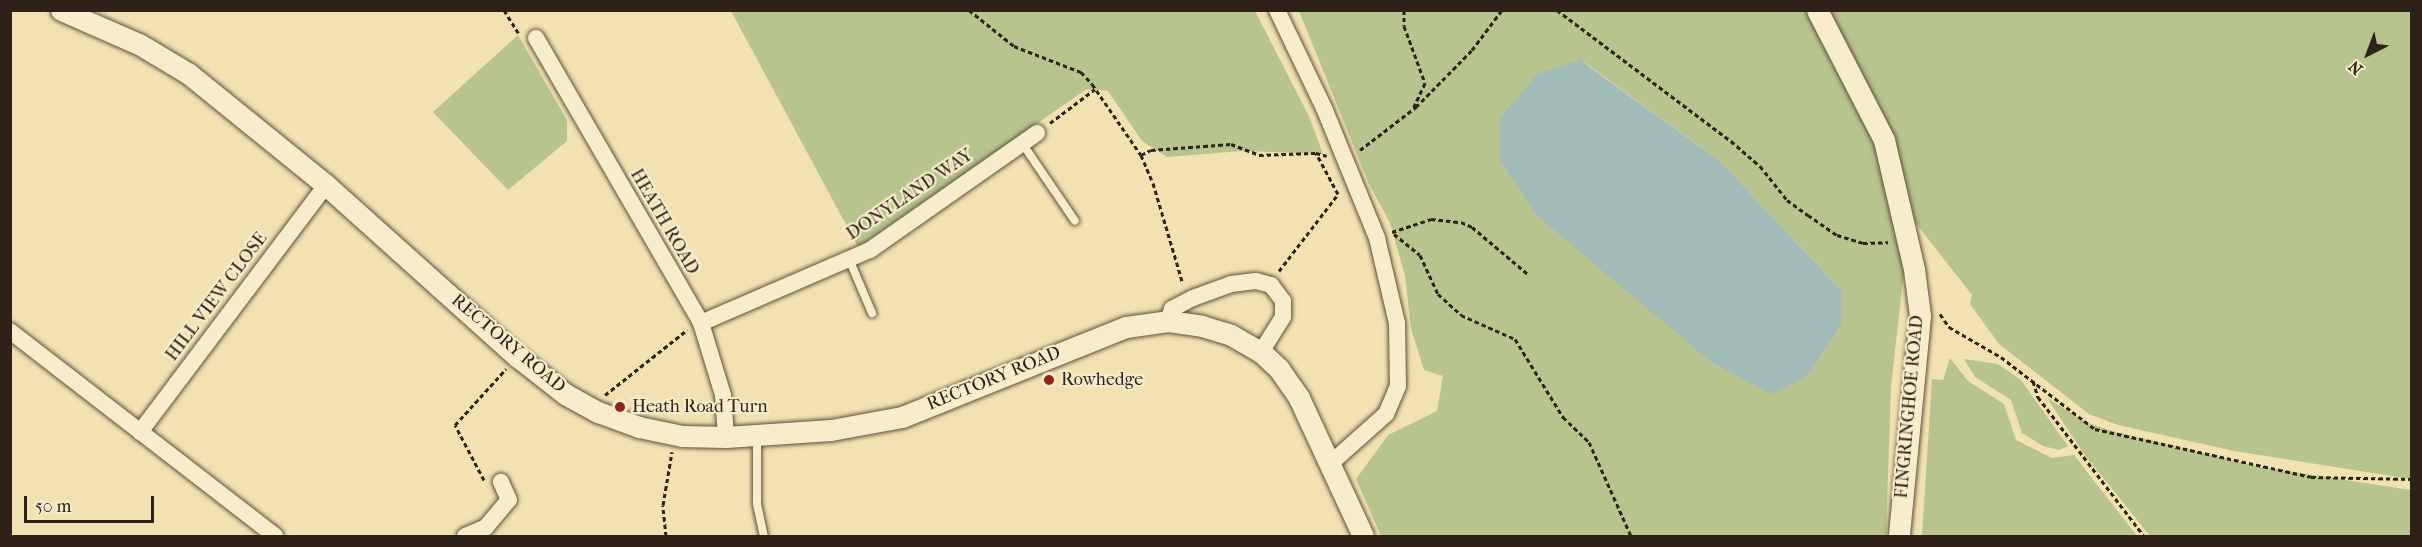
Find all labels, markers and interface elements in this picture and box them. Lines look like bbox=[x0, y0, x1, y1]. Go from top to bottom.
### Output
north arrow bbox=[2338, 24, 2398, 84]
text: N bbox=[2345, 57, 2366, 79]
street label: DONYLAND WAY bbox=[843, 145, 977, 245]
street label: HEATH ROAD bbox=[625, 165, 703, 279]
street label: HILL VIEW CLOSE bbox=[162, 228, 272, 366]
street label: RECTORY ROAD bbox=[447, 290, 569, 398]
street label: FINGRINGHOE ROAD bbox=[1891, 314, 1929, 500]
street label: RECTORY ROAD bbox=[924, 342, 1064, 416]
place label: Rowhedge bbox=[1061, 369, 1143, 391]
marker: Rowhedge bbox=[1042, 373, 1056, 387]
place label: Heath Road Turn bbox=[632, 396, 768, 418]
marker: Heath Road Turn bbox=[613, 400, 627, 414]
scale bar bbox=[27, 484, 158, 522]
text: 50 m bbox=[35, 496, 71, 517]

